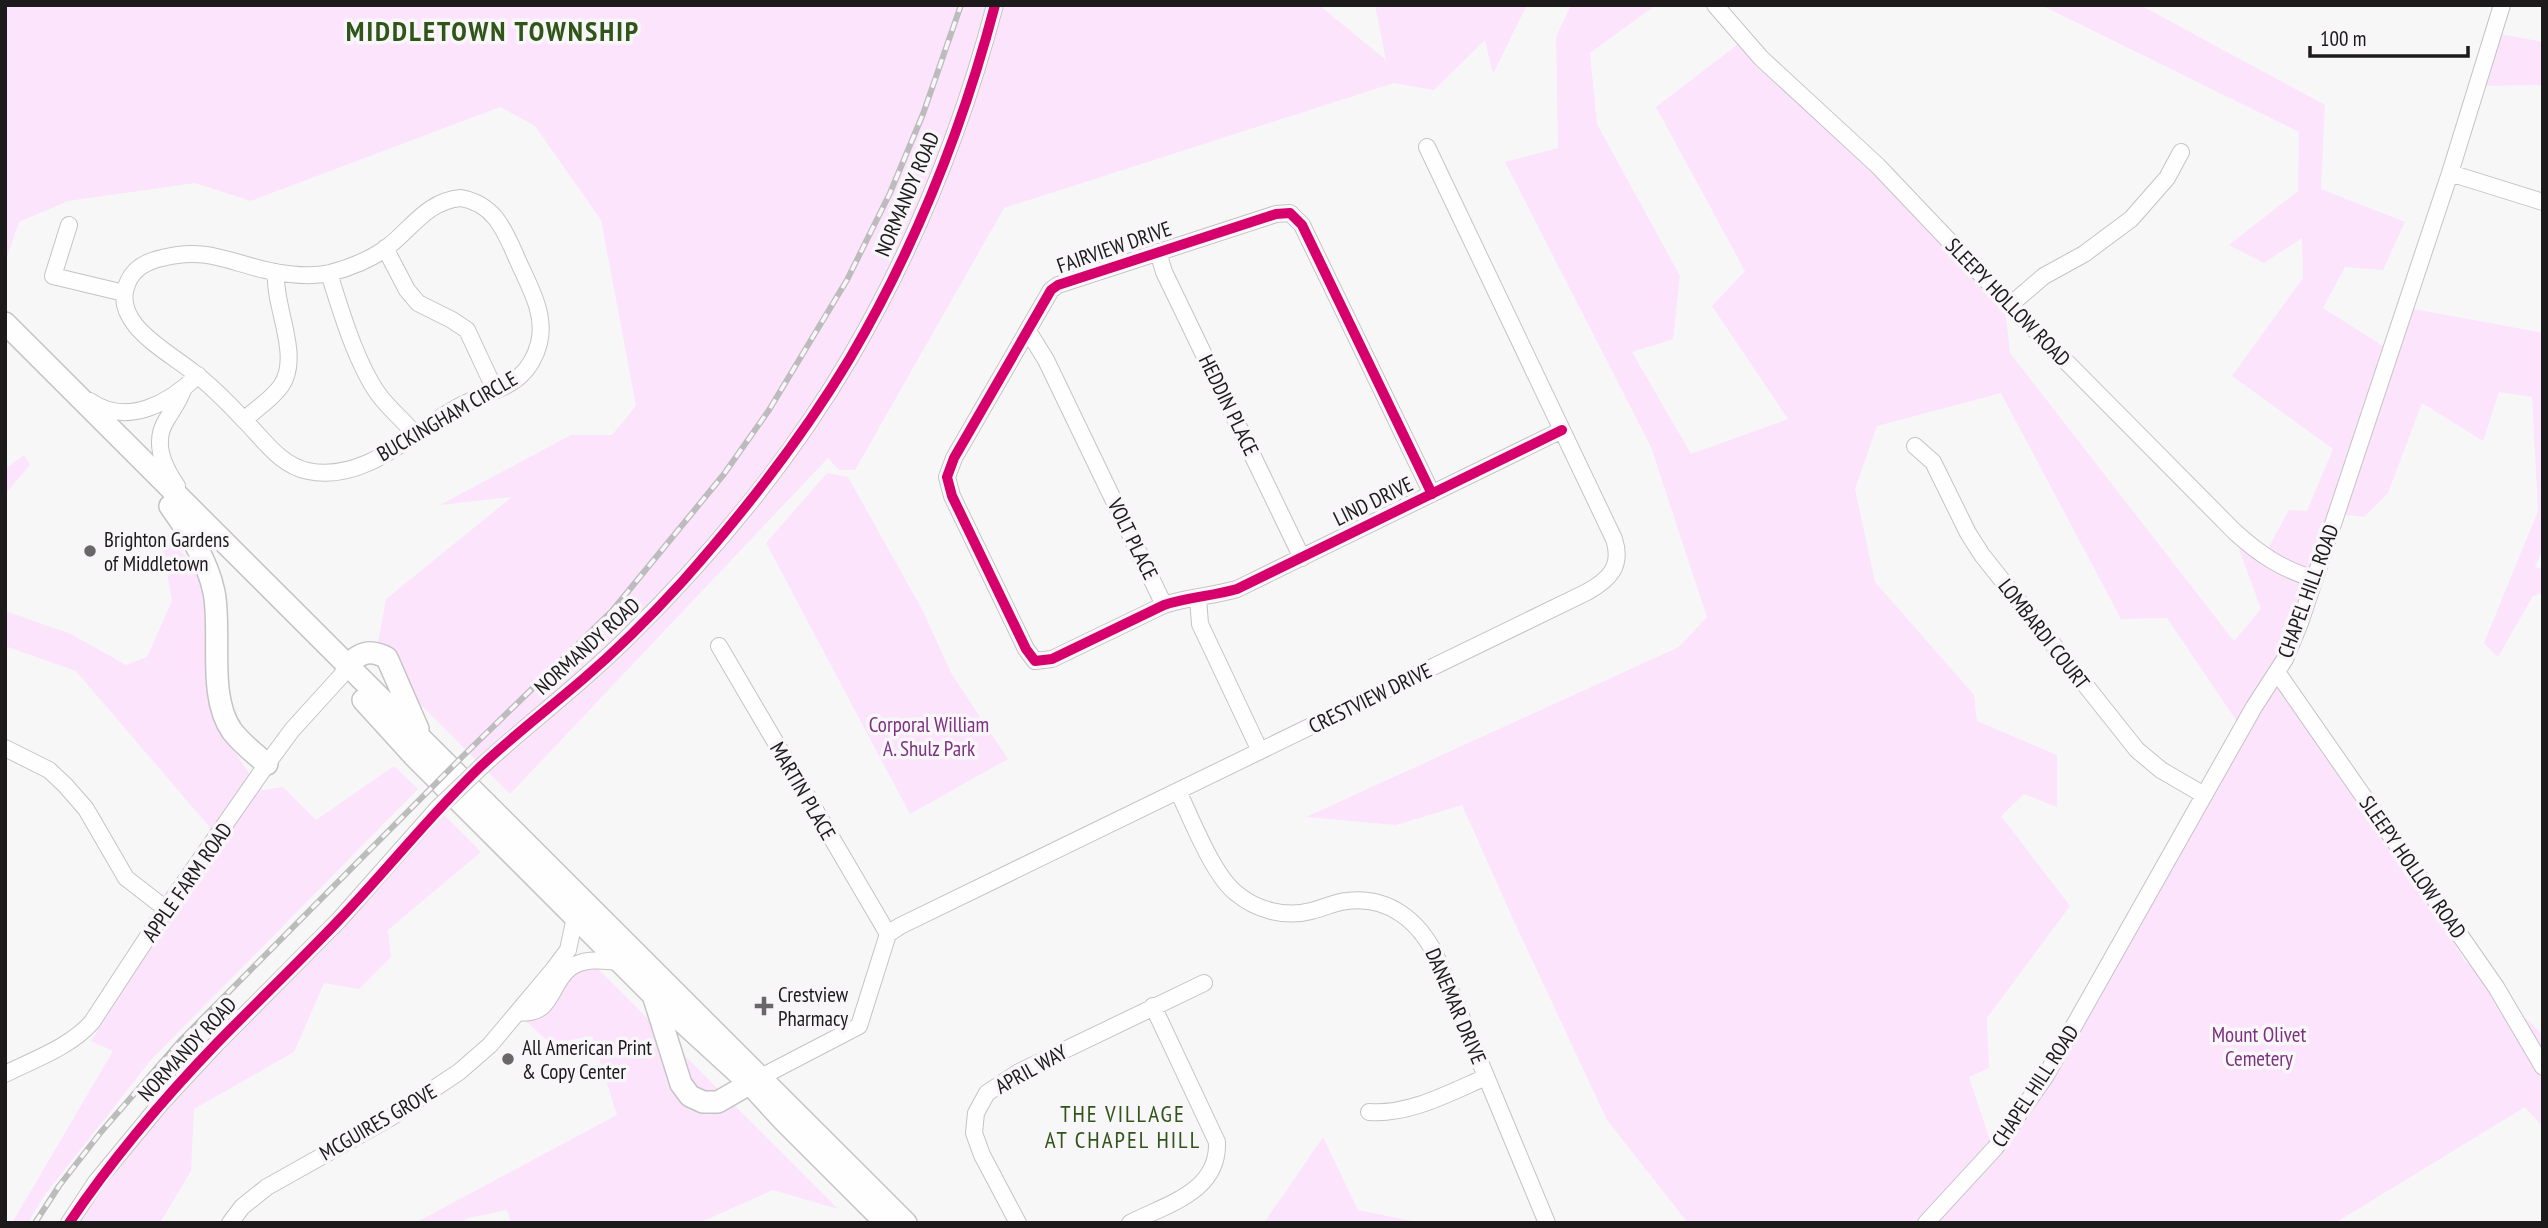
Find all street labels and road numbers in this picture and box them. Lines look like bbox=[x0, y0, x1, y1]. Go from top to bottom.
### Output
street label: NORMANDY ROAD bbox=[869, 128, 945, 260]
street label: FAIRVIEW DRIVE bbox=[1053, 215, 1175, 279]
street label: SLEEPY HOLLOW ROAD bbox=[1940, 232, 2076, 372]
street label: HEDDIN PLACE bbox=[1193, 350, 1265, 460]
street label: BUCKINGHAM CIRCLE bbox=[372, 365, 522, 467]
street label: LIND DRIVE bbox=[1329, 470, 1417, 532]
street label: VOLT PLACE bbox=[1101, 493, 1164, 584]
street label: CHAPEL HILL ROAD bbox=[2271, 520, 2345, 662]
street label: LOMBARDI COURT bbox=[1992, 573, 2096, 695]
street label: NORMANDY ROAD bbox=[529, 591, 645, 701]
street label: CRESTVIEW DRIVE bbox=[1304, 657, 1436, 739]
street label: MARTIN PLACE bbox=[764, 737, 842, 845]
street label: SLEEPY HOLLOW ROAD bbox=[2354, 790, 2472, 944]
street label: APPLE FARM ROAD bbox=[136, 817, 238, 947]
street label: DANEMAR DRIVE bbox=[1419, 944, 1493, 1068]
street label: NORMANDY ROAD bbox=[132, 991, 242, 1107]
street label: CHAPEL HILL ROAD bbox=[1985, 1020, 2085, 1152]
street label: APRIL WAY bbox=[990, 1038, 1072, 1100]
street label: MCGUIRES GROVE bbox=[315, 1078, 441, 1166]

